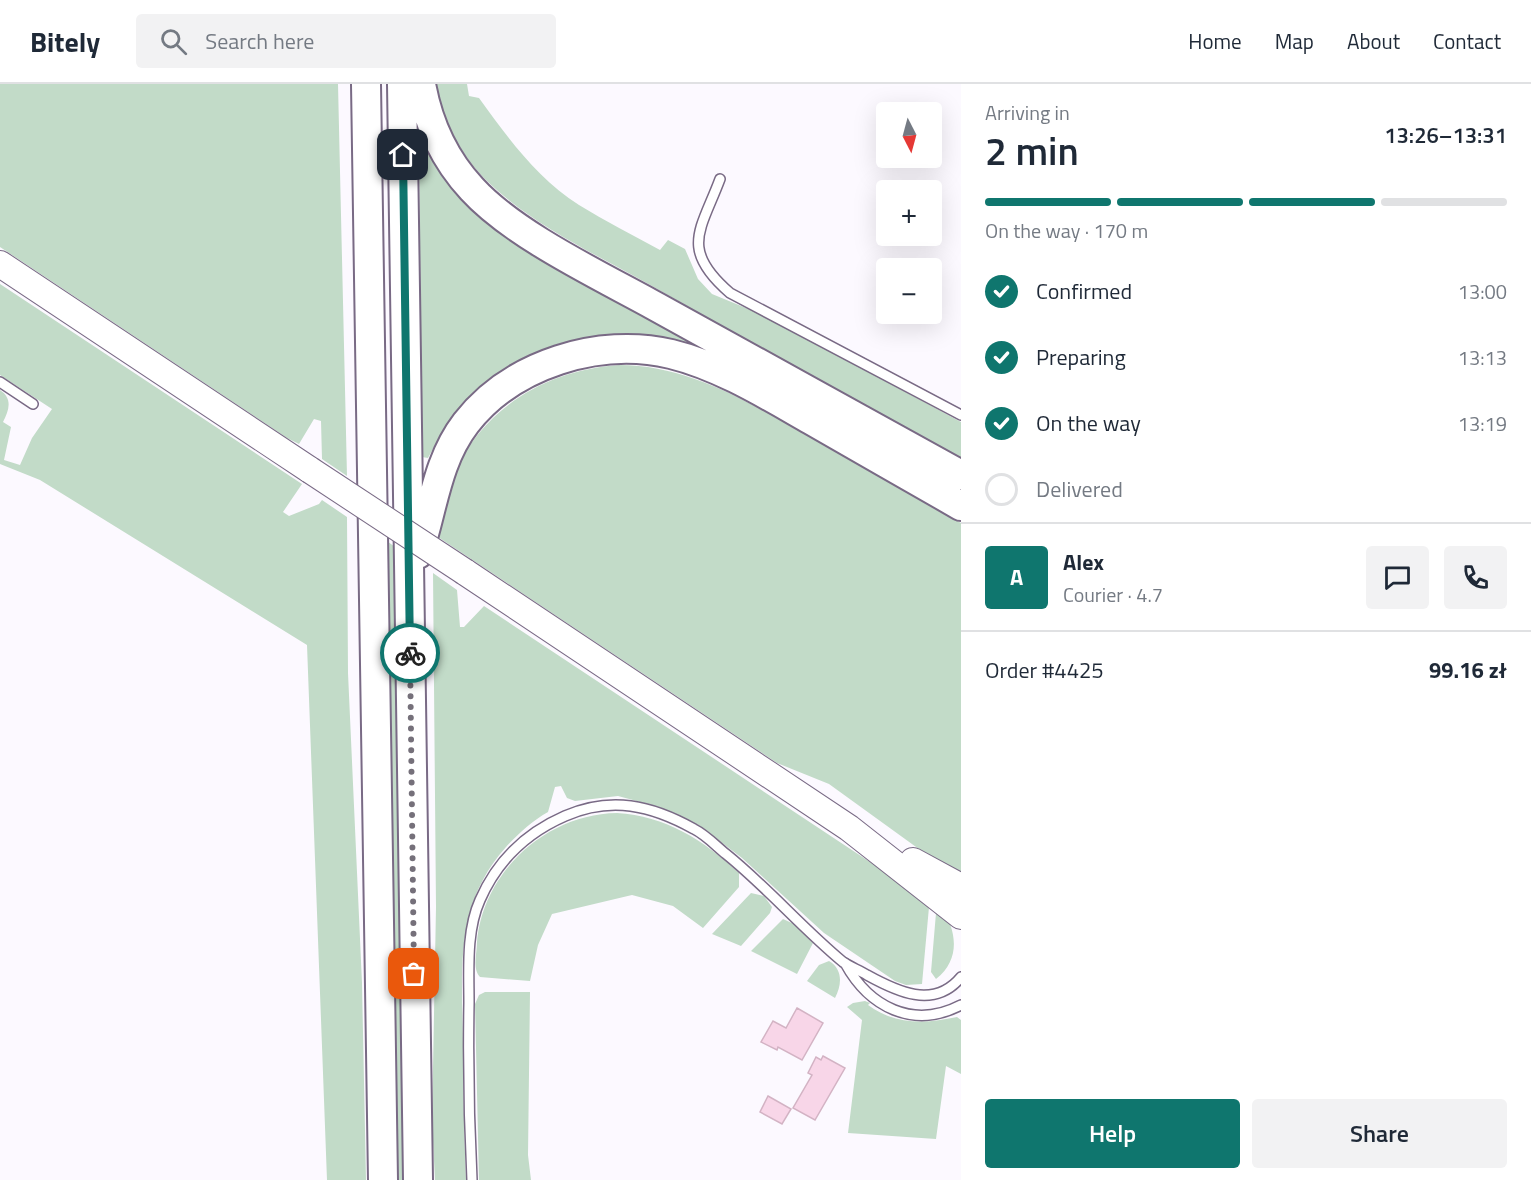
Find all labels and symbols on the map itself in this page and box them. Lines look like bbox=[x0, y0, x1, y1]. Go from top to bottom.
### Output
north arrow bbox=[876, 102, 942, 168]
pin bbox=[377, 129, 428, 180]
courier bbox=[380, 623, 440, 683]
pin bbox=[388, 948, 439, 999]

